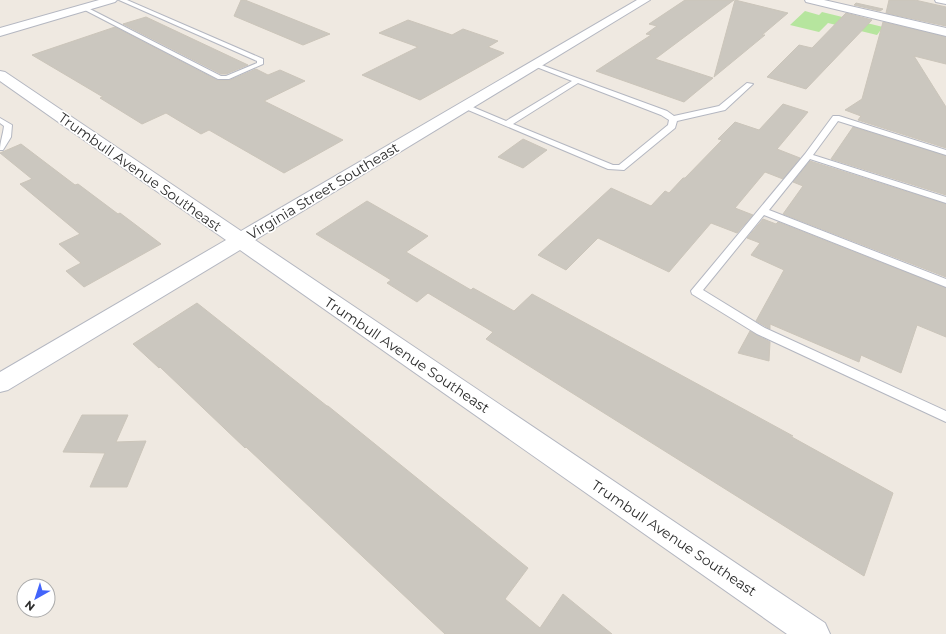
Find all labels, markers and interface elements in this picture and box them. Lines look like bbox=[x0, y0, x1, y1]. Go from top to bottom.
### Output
street label: Trumbull Avenue Southeast bbox=[55, 109, 225, 236]
street label: Virginia Street Southeast bbox=[244, 138, 403, 244]
street label: Trumbull Avenue Southeast bbox=[321, 293, 493, 417]
street label: Trumbull Avenue Southeast bbox=[588, 476, 760, 600]
north arrow bbox=[16, 578, 56, 618]
text: N bbox=[22, 598, 38, 614]

